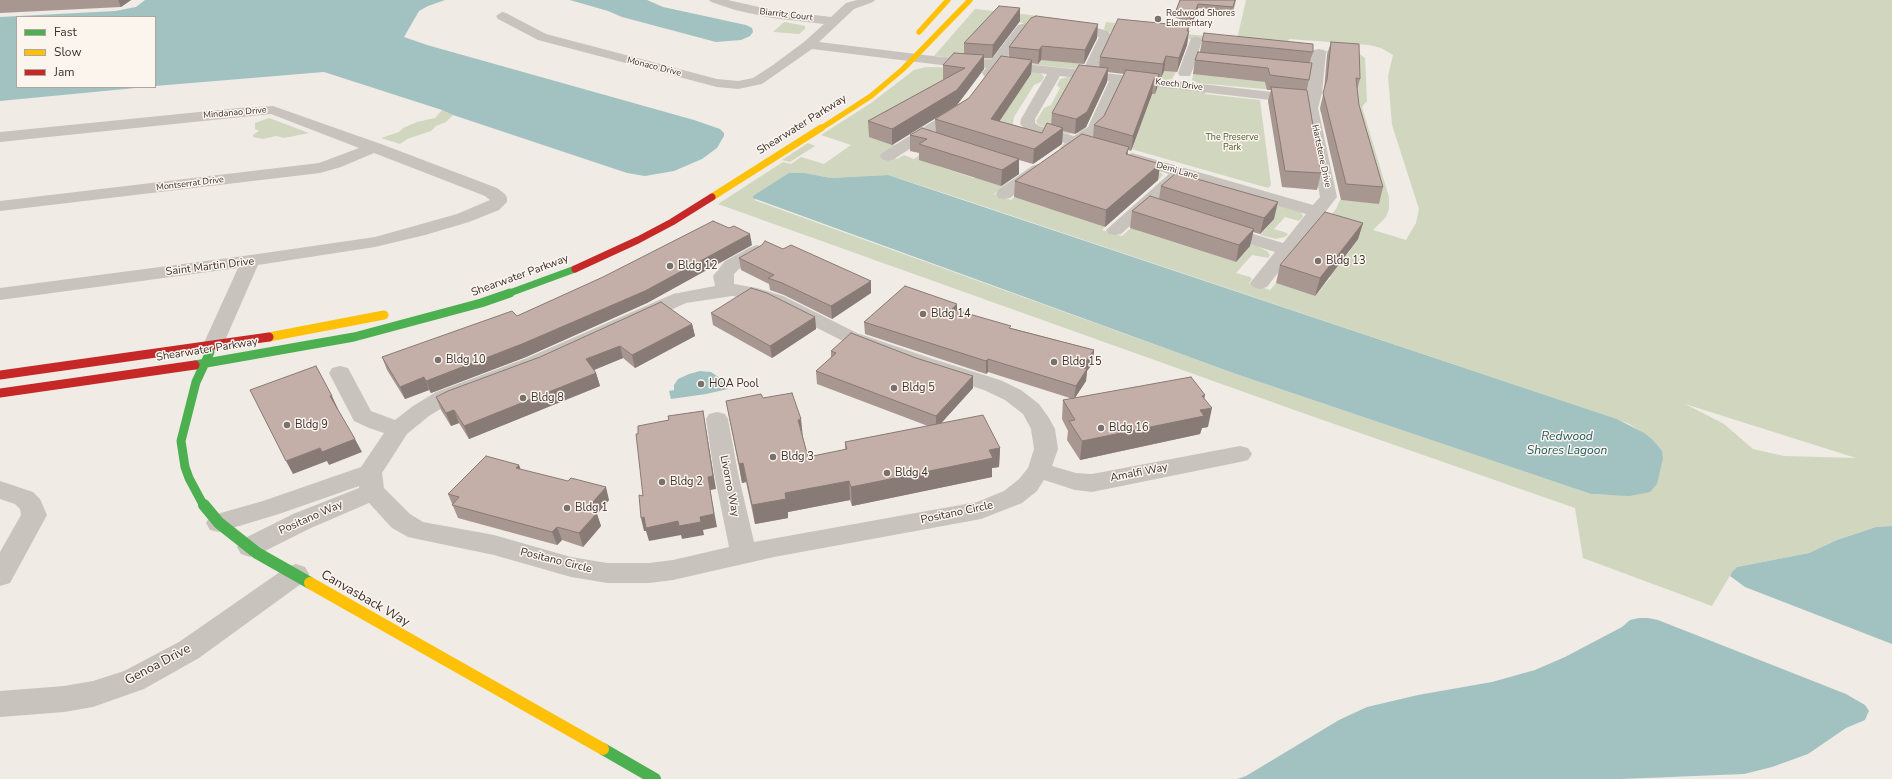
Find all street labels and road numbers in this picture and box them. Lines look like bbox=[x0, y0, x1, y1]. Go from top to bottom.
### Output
street label: Biarritz Court bbox=[759, 6, 813, 24]
street label: Monaco Drive bbox=[626, 55, 682, 79]
street label: Keech Drive bbox=[1155, 77, 1203, 93]
street label: Shearwater Parkway bbox=[755, 92, 849, 158]
street label: Mindanao Drive bbox=[203, 105, 267, 121]
street label: Hartstene Drive bbox=[1309, 124, 1333, 188]
street label: Demi Lane bbox=[1155, 160, 1199, 182]
street label: Montserrat Drive bbox=[156, 174, 224, 194]
street label: Shearwater Parkway bbox=[469, 252, 571, 300]
street label: Saint Martin Drive bbox=[165, 255, 255, 279]
street label: Shearwater Parkway bbox=[155, 335, 259, 365]
street label: Livorno Way bbox=[717, 454, 741, 518]
street label: Amalfi Way bbox=[1109, 461, 1169, 485]
street label: Positano Way bbox=[277, 498, 345, 538]
street label: Positano Circle bbox=[920, 499, 994, 527]
street label: Positano Circle bbox=[519, 546, 593, 576]
street label: Canvasback Way bbox=[318, 567, 412, 631]
street label: Genoa Drive bbox=[123, 641, 193, 689]

